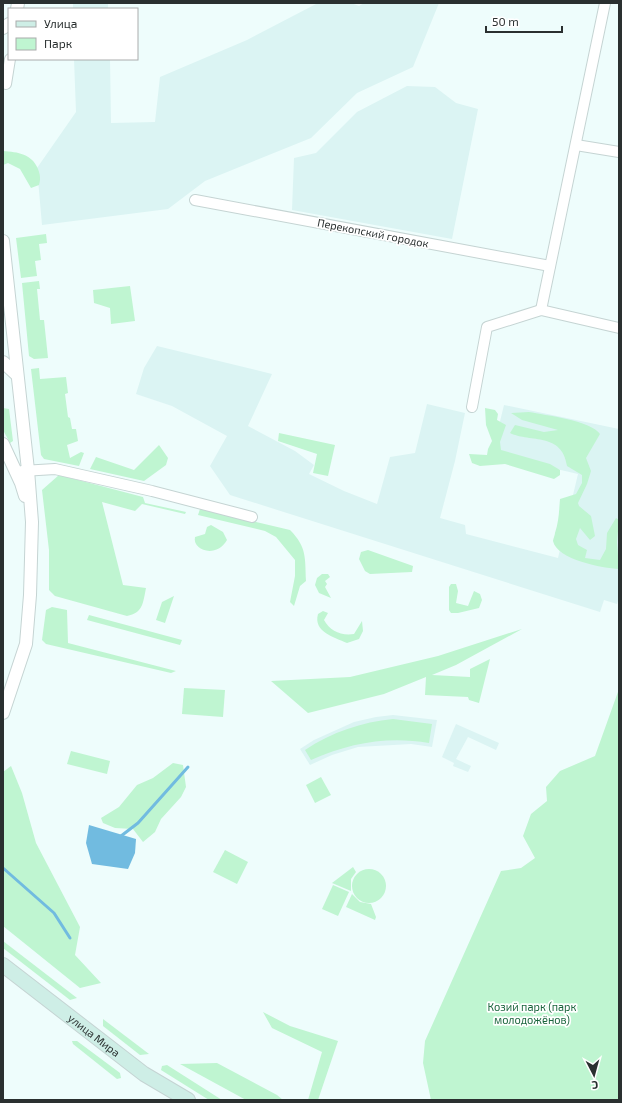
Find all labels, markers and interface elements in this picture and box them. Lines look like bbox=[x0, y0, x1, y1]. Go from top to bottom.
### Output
legend bbox=[8, 8, 138, 60]
scale bar bbox=[486, 8, 562, 34]
text: 50 m bbox=[492, 14, 519, 28]
text: Улица bbox=[44, 16, 77, 30]
text: Парк bbox=[44, 36, 73, 50]
street label: Перекопский городок bbox=[316, 215, 430, 250]
park label: Козий парк (парк молодожёнов) bbox=[488, 1000, 577, 1026]
street label: улица Мира bbox=[65, 1011, 123, 1059]
north arrow bbox=[574, 1055, 614, 1095]
text: С bbox=[591, 1079, 599, 1092]

